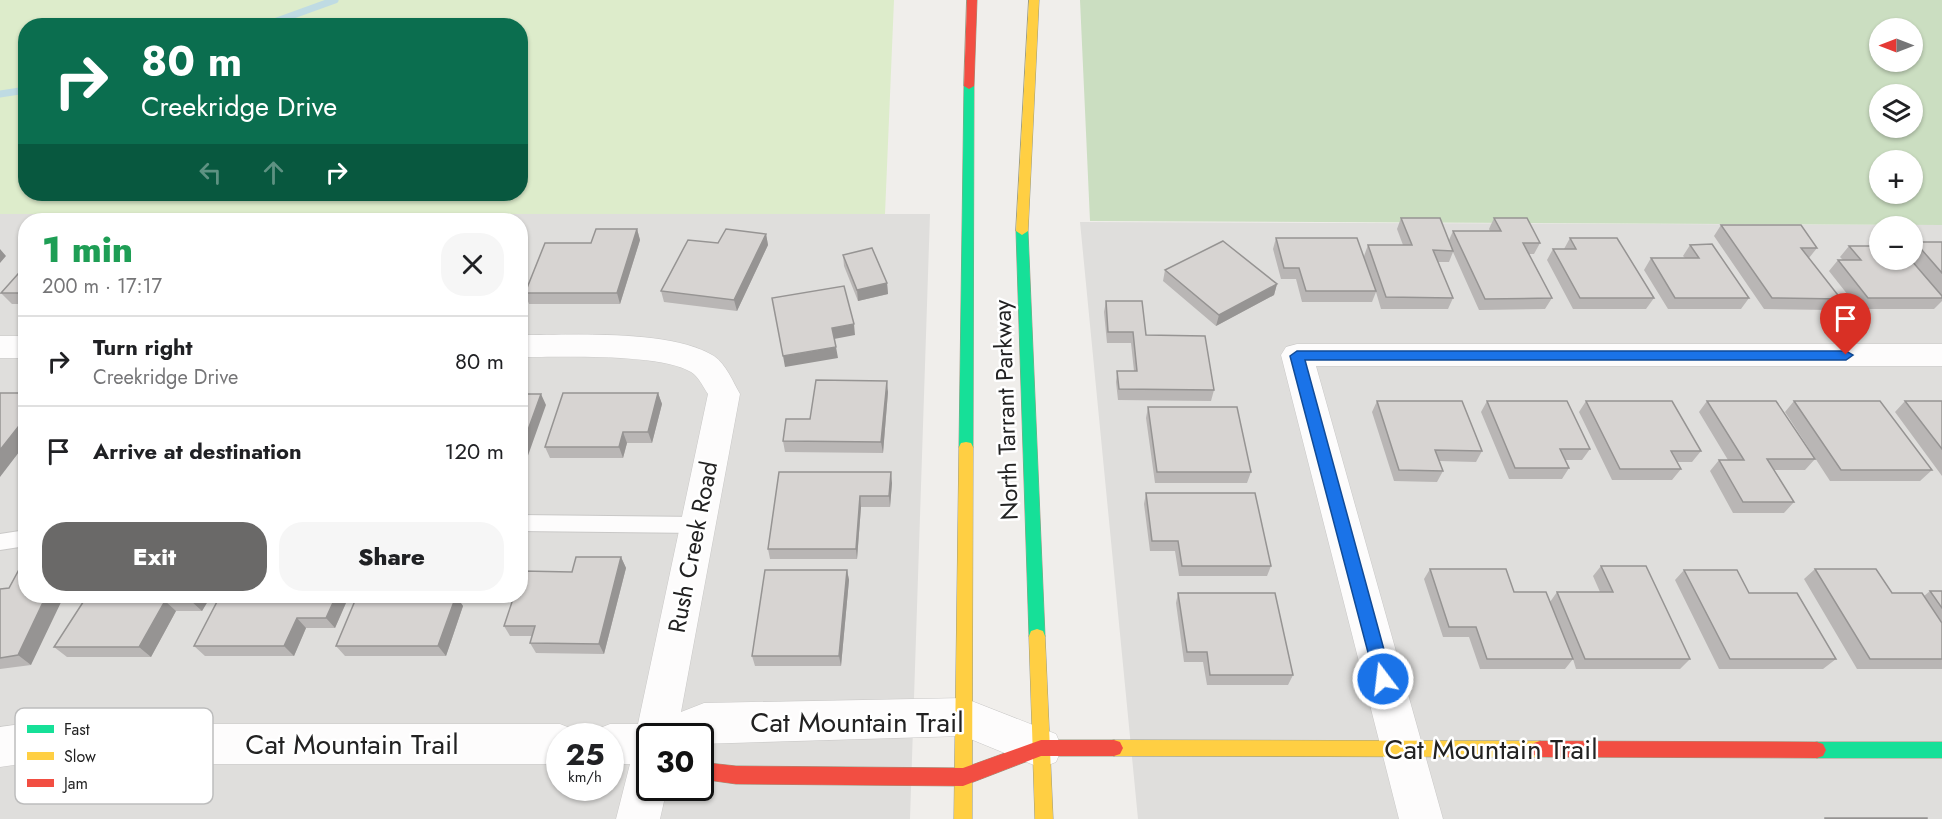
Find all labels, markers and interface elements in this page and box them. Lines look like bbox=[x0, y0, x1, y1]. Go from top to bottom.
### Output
north arrow bbox=[1869, 18, 1923, 72]
map controls bbox=[1869, 18, 1923, 270]
text: 80 m bbox=[141, 31, 242, 92]
icon: right bbox=[42, 42, 120, 120]
button: layers bbox=[1869, 84, 1923, 138]
text: Creekridge Drive bbox=[141, 87, 337, 126]
button: + bbox=[1869, 150, 1923, 204]
icon: left bbox=[194, 156, 227, 189]
icon: ahead bbox=[257, 156, 290, 189]
icon: right bbox=[320, 156, 353, 189]
button: − bbox=[1869, 216, 1923, 270]
text: 1 min bbox=[42, 223, 133, 275]
button: close bbox=[441, 233, 504, 296]
text: 200 m · 17:17 bbox=[42, 272, 162, 301]
pin bbox=[1820, 293, 1871, 355]
street label: North Tarrant Parkway bbox=[984, 299, 1027, 521]
icon: arrive bbox=[1829, 302, 1862, 335]
text: Turn right bbox=[93, 331, 193, 363]
icon: right bbox=[42, 345, 75, 378]
text: 80 m bbox=[455, 345, 504, 377]
text: Creekridge Drive bbox=[93, 363, 238, 392]
icon: arrive bbox=[42, 435, 75, 468]
text: Arrive at destination bbox=[93, 435, 302, 467]
text: 120 m bbox=[445, 435, 504, 467]
street label: Rush Creek Road bbox=[659, 458, 726, 636]
button: Exit bbox=[42, 522, 267, 591]
button: Share bbox=[279, 522, 504, 591]
position arrow bbox=[1351, 647, 1415, 711]
street label: Cat Mountain Trail bbox=[750, 702, 964, 743]
legend bbox=[15, 708, 213, 804]
text: Fast bbox=[64, 718, 90, 741]
speed limit sign: 30 bbox=[636, 723, 714, 801]
street label: Cat Mountain Trail bbox=[245, 724, 459, 765]
street label: Cat Mountain Trail bbox=[1384, 729, 1598, 770]
text: 25 bbox=[565, 733, 605, 776]
text: Slow bbox=[64, 745, 96, 768]
text: km/h bbox=[568, 766, 602, 788]
text: Jam bbox=[62, 772, 88, 795]

